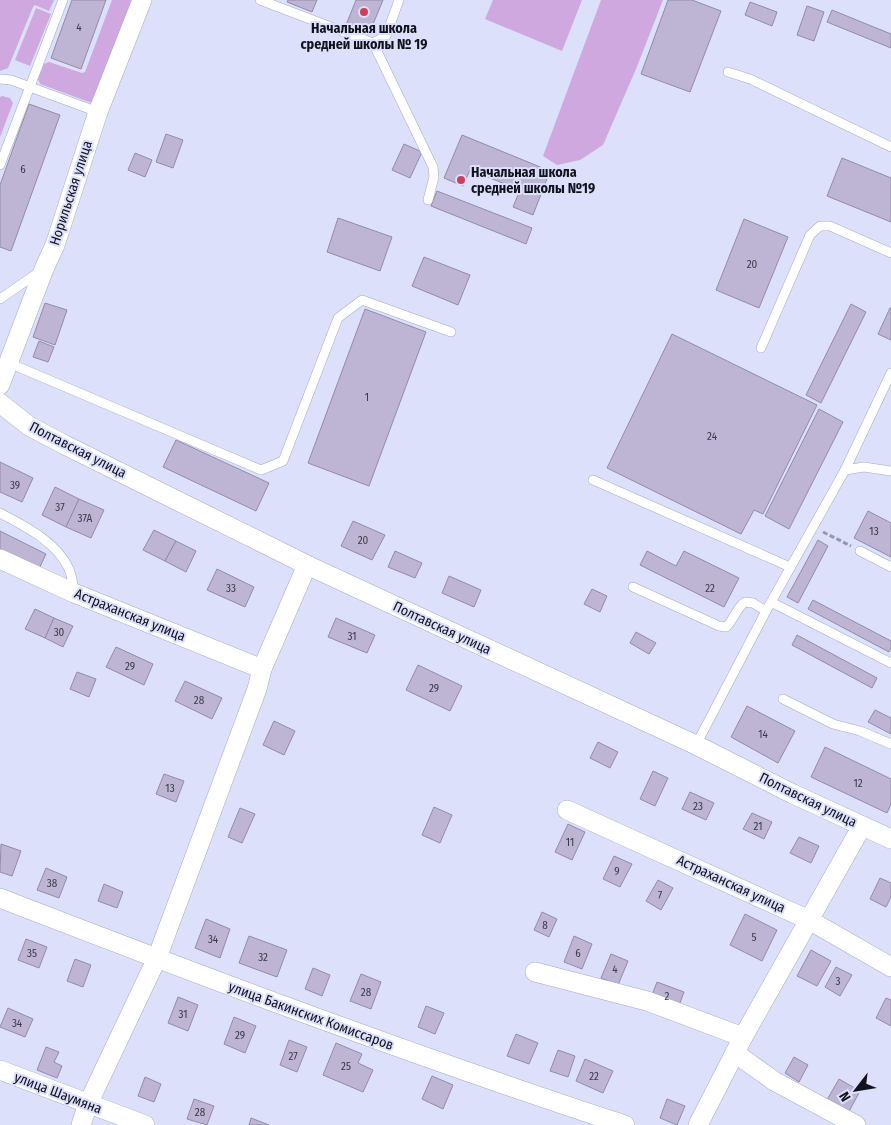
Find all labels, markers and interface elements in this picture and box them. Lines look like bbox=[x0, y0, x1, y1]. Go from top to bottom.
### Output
marker: Начальная школа средней школы № 19 bbox=[358, 6, 370, 18]
place label: Начальная школа средней школы № 19 bbox=[300, 20, 428, 53]
house number: 4 bbox=[76, 21, 82, 34]
street label: Норильская улица bbox=[46, 138, 96, 247]
house number: 6 bbox=[20, 163, 26, 176]
place label: Начальная школа средней школы №19 bbox=[471, 164, 595, 197]
marker: Начальная школа средней школы №19 bbox=[455, 174, 467, 186]
house number: 20 bbox=[747, 258, 758, 271]
house number: 1 bbox=[365, 391, 369, 404]
street label: Полтавская улица bbox=[27, 418, 129, 482]
house number: 24 bbox=[707, 430, 718, 443]
house number: 39 bbox=[10, 479, 20, 492]
house number: 37 bbox=[55, 501, 65, 514]
house number: 37А bbox=[78, 512, 93, 525]
house number: 13 bbox=[869, 525, 879, 538]
house number: 20 bbox=[358, 534, 369, 547]
house number: 33 bbox=[226, 582, 236, 595]
house number: 22 bbox=[705, 582, 715, 595]
street label: Астраханская улица bbox=[72, 585, 188, 645]
street label: Полтавская улица bbox=[390, 598, 494, 658]
house number: 30 bbox=[54, 626, 65, 639]
house number: 31 bbox=[348, 630, 357, 643]
house number: 29 bbox=[125, 660, 135, 673]
house number: 29 bbox=[429, 682, 439, 695]
house number: 28 bbox=[194, 694, 205, 707]
house number: 14 bbox=[758, 728, 768, 741]
street label: Полтавская улица bbox=[756, 769, 860, 831]
house number: 12 bbox=[853, 777, 863, 790]
house number: 13 bbox=[165, 782, 175, 795]
house number: 23 bbox=[693, 800, 703, 813]
house number: 21 bbox=[754, 820, 762, 833]
house number: 11 bbox=[566, 836, 574, 849]
street label: Астраханская улица bbox=[674, 851, 788, 917]
house number: 9 bbox=[614, 865, 620, 878]
house number: 38 bbox=[47, 877, 58, 890]
house number: 7 bbox=[658, 889, 663, 902]
house number: 8 bbox=[542, 919, 548, 932]
house number: 5 bbox=[751, 931, 757, 944]
house number: 34 bbox=[208, 933, 219, 946]
house number: 35 bbox=[27, 947, 37, 960]
house number: 6 bbox=[575, 947, 581, 960]
house number: 32 bbox=[258, 951, 268, 964]
house number: 4 bbox=[612, 963, 618, 976]
house number: 3 bbox=[836, 975, 841, 988]
street label: улица Бакинских Комиссаров bbox=[226, 978, 396, 1054]
house number: 28 bbox=[361, 986, 372, 999]
house number: 2 bbox=[665, 990, 670, 1003]
house number: 31 bbox=[179, 1008, 188, 1021]
house number: 34 bbox=[12, 1017, 23, 1030]
house number: 29 bbox=[235, 1029, 245, 1042]
house number: 27 bbox=[288, 1050, 298, 1063]
house number: 25 bbox=[341, 1060, 351, 1073]
north arrow bbox=[831, 1065, 881, 1115]
street label: улица Шаумяна bbox=[12, 1068, 104, 1118]
house number: 22 bbox=[589, 1070, 599, 1083]
text: N bbox=[836, 1088, 855, 1104]
house number: 28 bbox=[195, 1106, 206, 1119]

